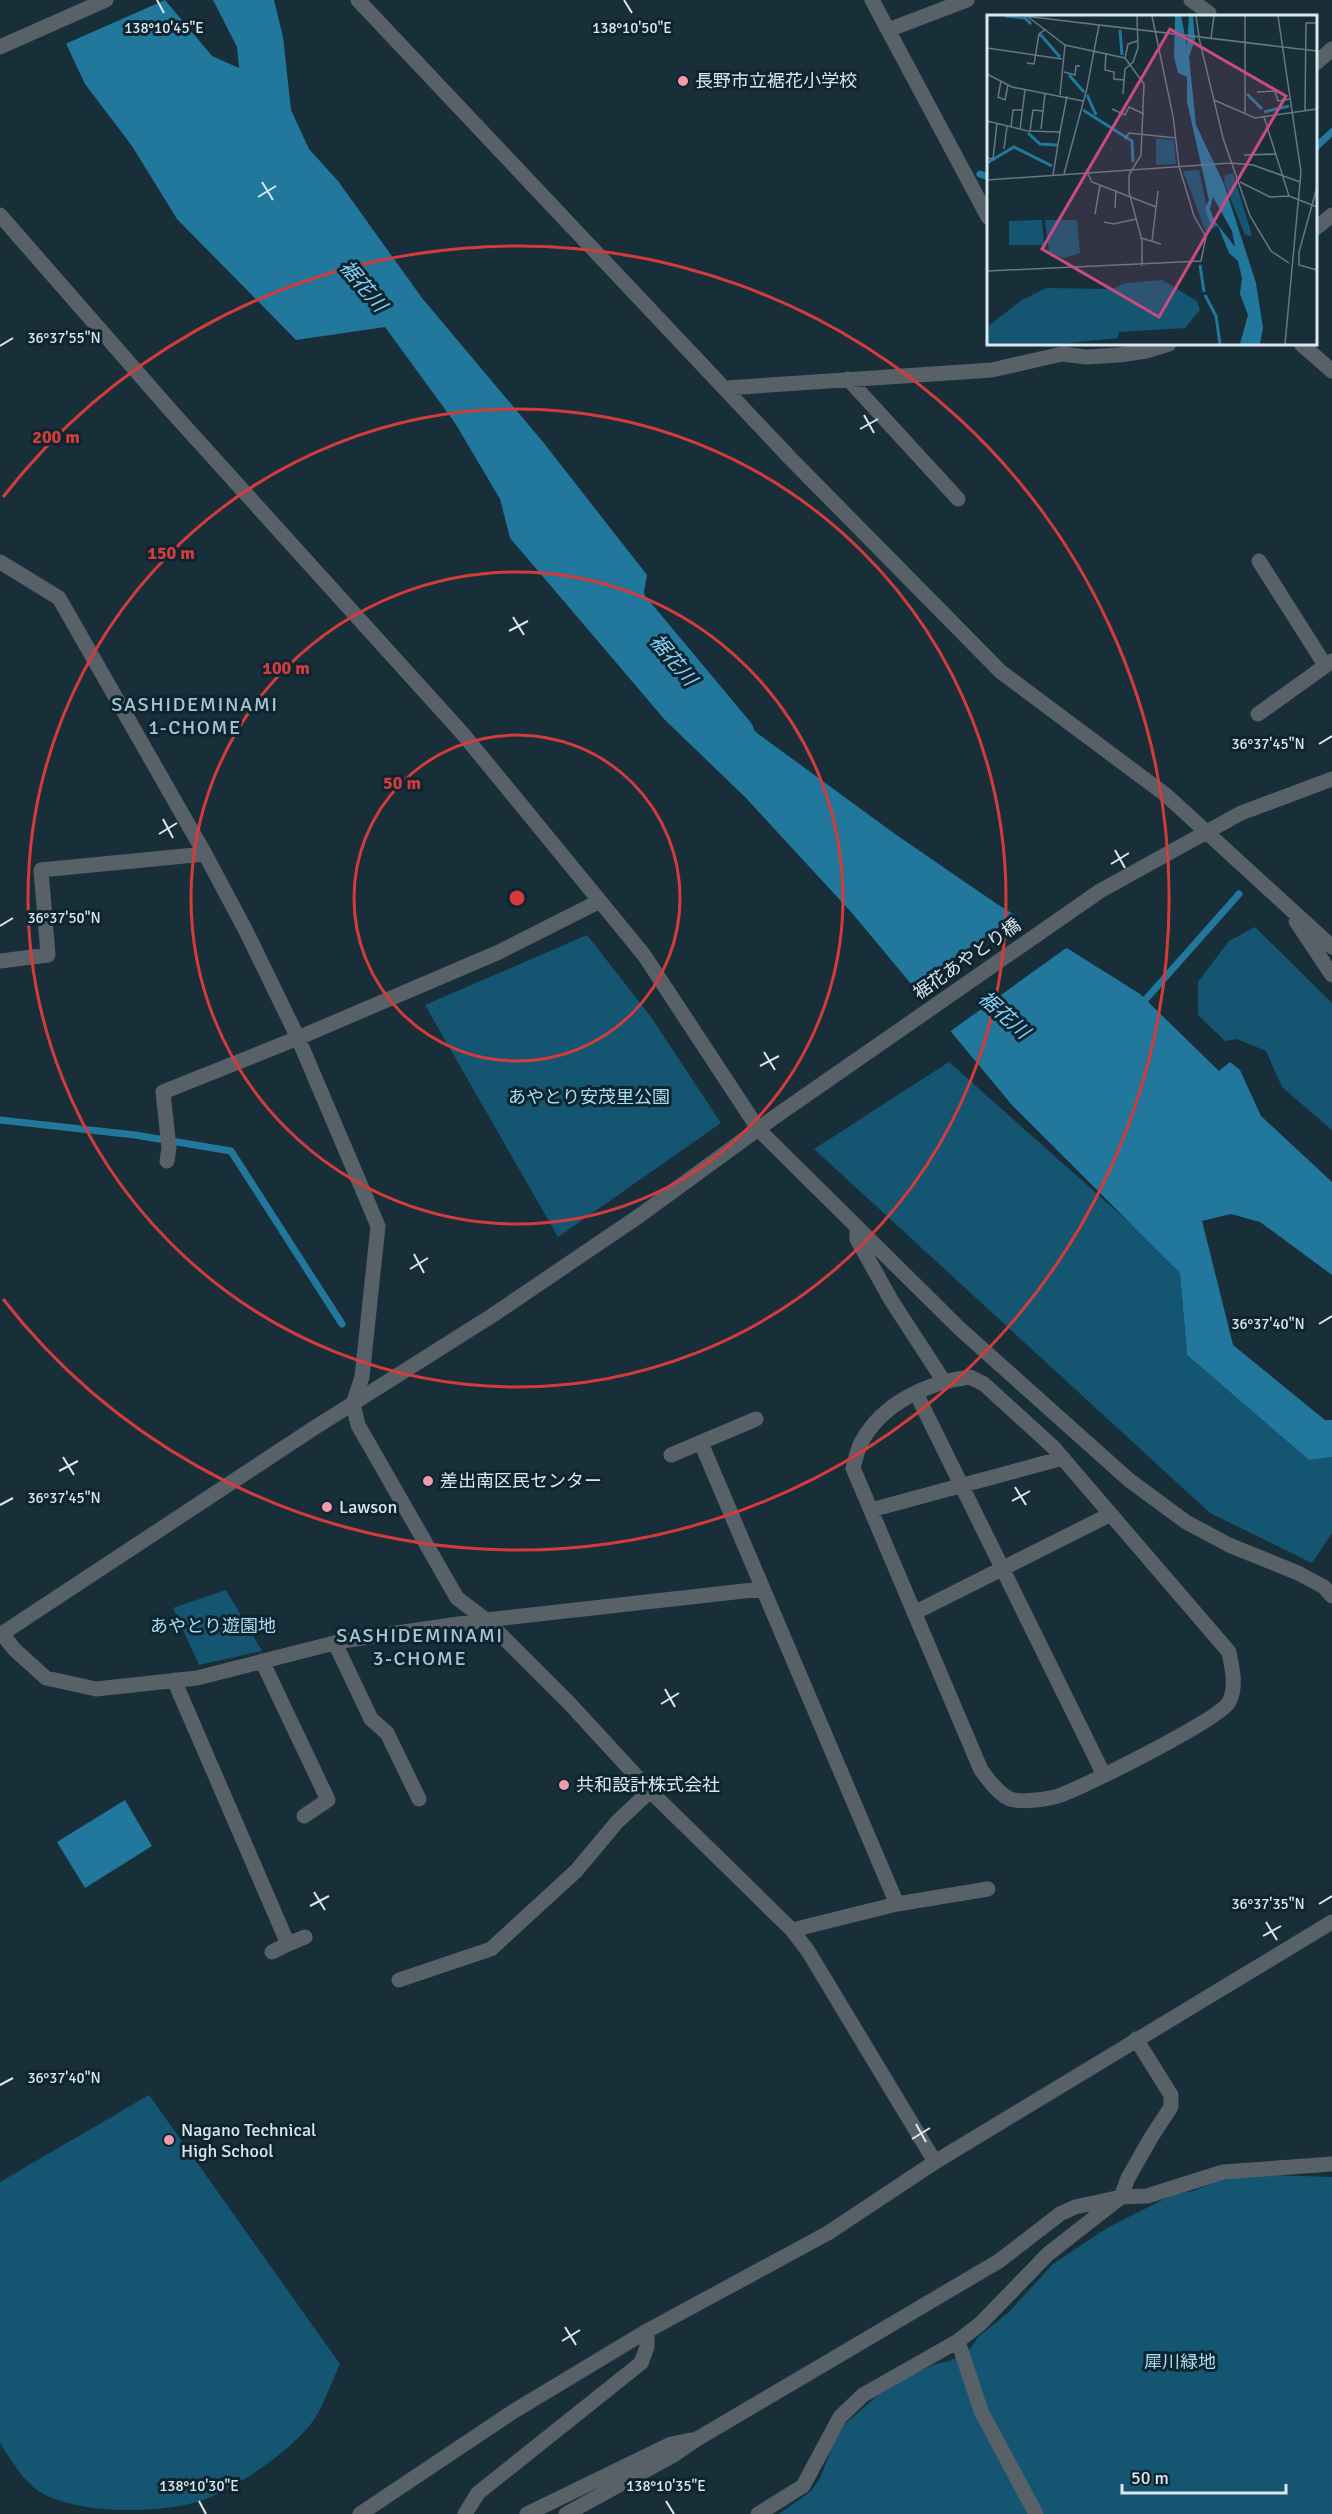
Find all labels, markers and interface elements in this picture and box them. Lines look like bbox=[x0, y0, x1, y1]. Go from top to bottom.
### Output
inset map bbox=[987, 15, 1317, 345]
text: 138°10'45"E bbox=[124, 19, 204, 37]
text: 138°10'50"E bbox=[592, 19, 672, 37]
place label: 長野市立裾花小学校 bbox=[695, 70, 857, 92]
marker: 長野市立裾花小学校 bbox=[676, 74, 690, 88]
water label: 裾花川 bbox=[334, 255, 393, 319]
text: 36°37'55"N bbox=[27, 329, 101, 347]
text: 200 m bbox=[32, 426, 80, 448]
text: 150 m bbox=[147, 542, 195, 564]
water label: 裾花川 bbox=[644, 629, 703, 693]
text: 100 m bbox=[262, 657, 310, 679]
district label: SASHIDEMINAMI 1-CHOME bbox=[111, 692, 279, 740]
text: 36°37'45"N bbox=[1231, 735, 1305, 753]
text: 50 m bbox=[383, 772, 421, 794]
centre of rings bbox=[507, 888, 527, 908]
text: 36°37'50"N bbox=[27, 909, 101, 927]
street label: 裾花あやとり橋 bbox=[909, 914, 1025, 1004]
water label: 裾花川 bbox=[973, 986, 1036, 1046]
park label: あやとり安茂里公園 bbox=[508, 1086, 670, 1108]
text: 36°37'40"N bbox=[1231, 1315, 1305, 1333]
place label: 差出南区民センター bbox=[440, 1470, 602, 1492]
marker: 差出南区民センター bbox=[421, 1474, 435, 1488]
text: 36°37'45"N bbox=[27, 1489, 101, 1507]
place label: Lawson bbox=[339, 1496, 397, 1518]
marker: Lawson bbox=[320, 1500, 334, 1514]
park label: あやとり遊園地 bbox=[150, 1615, 276, 1637]
district label: SASHIDEMINAMI 3-CHOME bbox=[336, 1623, 504, 1671]
place label: 共和設計株式会社 bbox=[576, 1774, 720, 1796]
marker: 共和設計株式会社 bbox=[557, 1778, 571, 1792]
text: 36°37'35"N bbox=[1231, 1895, 1305, 1913]
text: 36°37'40"N bbox=[27, 2069, 101, 2087]
place label: Nagano Technical High School bbox=[181, 2119, 316, 2162]
marker: Nagano Technical High School bbox=[162, 2133, 176, 2147]
park label: 犀川緑地 bbox=[1144, 2351, 1216, 2373]
scale bar bbox=[1122, 2457, 1286, 2495]
text: 50 m bbox=[1131, 2467, 1169, 2489]
text: 138°10'30"E bbox=[159, 2477, 239, 2495]
text: 138°10'35"E bbox=[626, 2477, 706, 2495]

